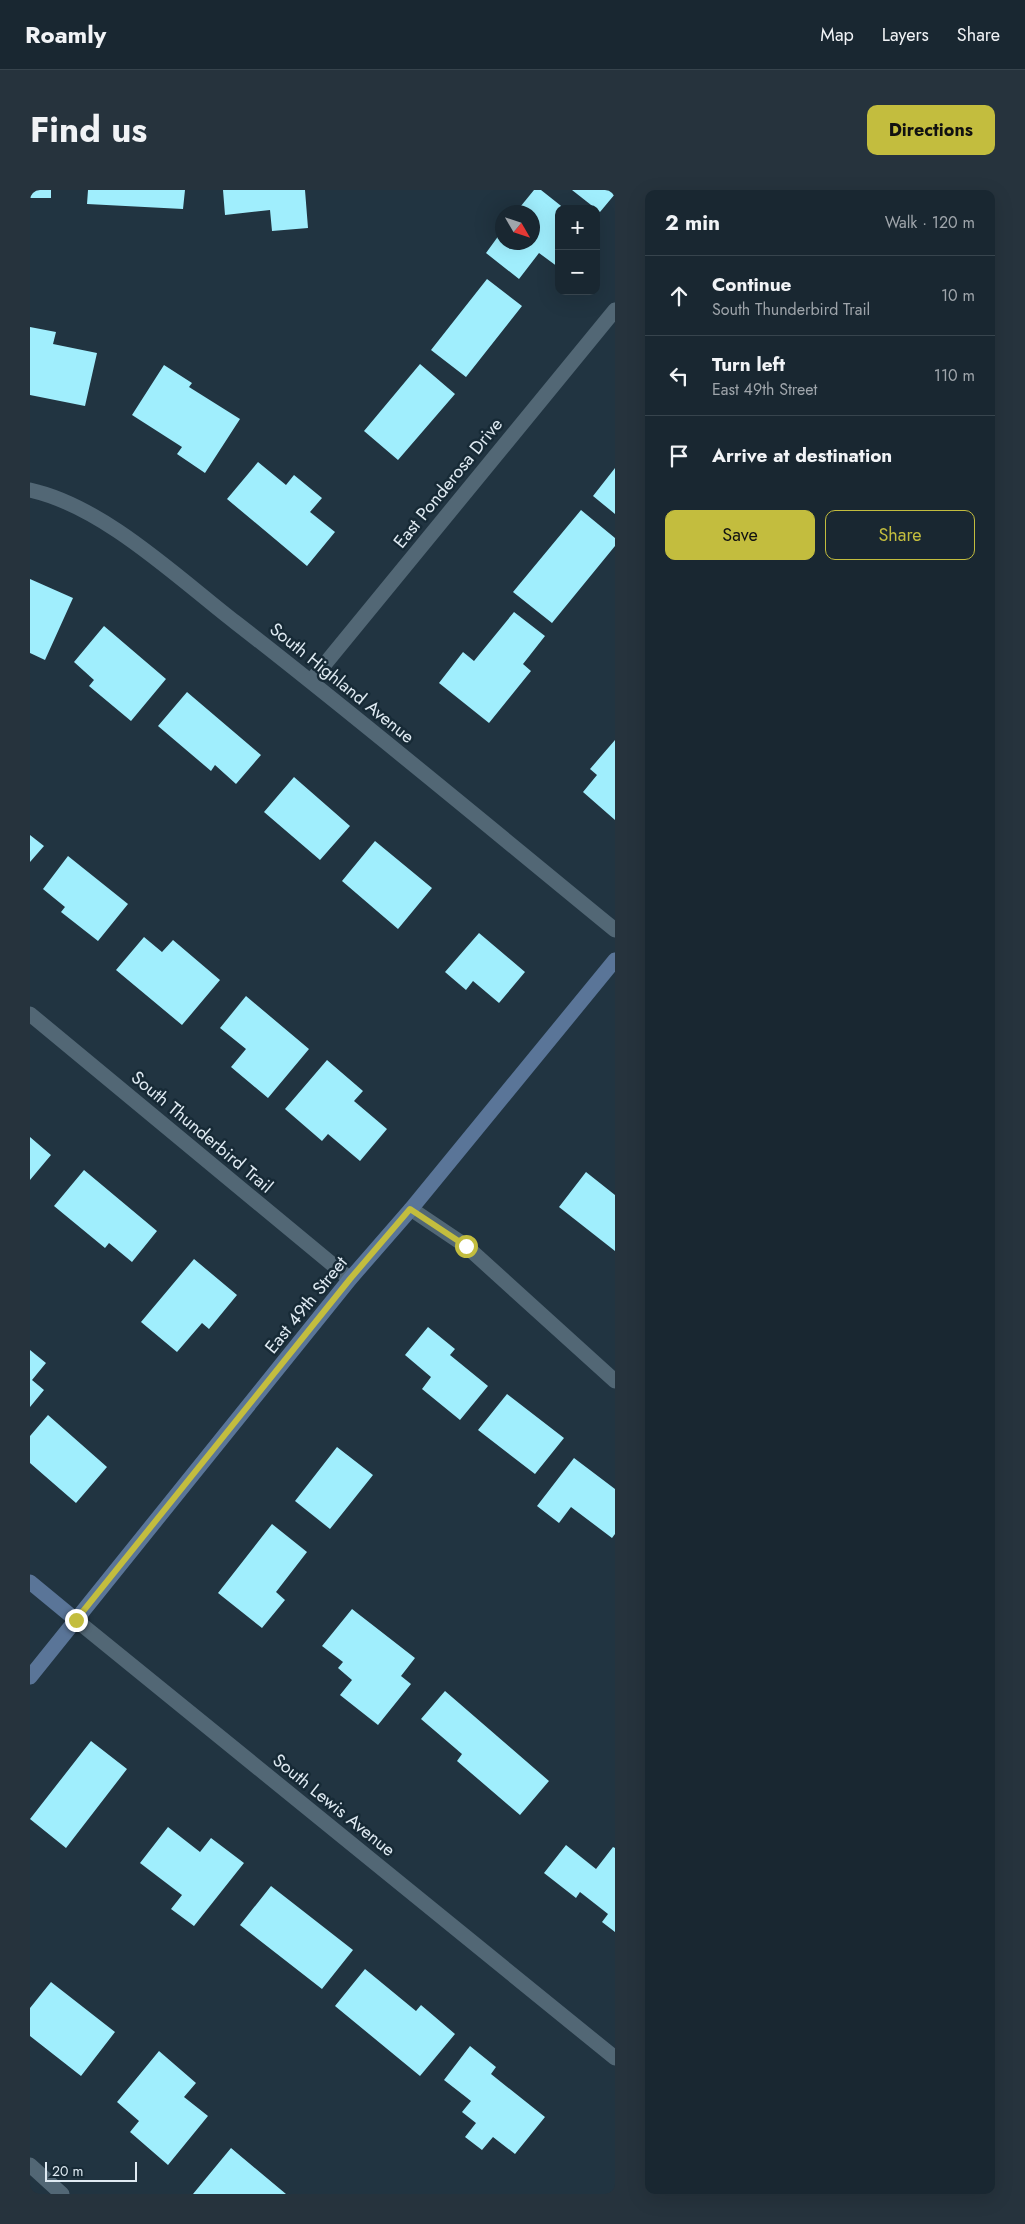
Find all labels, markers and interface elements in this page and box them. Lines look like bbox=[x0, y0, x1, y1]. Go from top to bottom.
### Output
text: Roamly bbox=[25, 17, 106, 52]
text: Map bbox=[820, 22, 854, 48]
text: Layers bbox=[882, 22, 929, 48]
text: Share bbox=[957, 22, 1000, 48]
text: Find us bbox=[30, 105, 147, 155]
button: Directions bbox=[867, 105, 995, 155]
north arrow bbox=[495, 205, 540, 250]
map controls bbox=[555, 205, 600, 295]
button: + bbox=[555, 205, 600, 250]
text: 2 min bbox=[665, 208, 720, 238]
text: Walk · 120 m bbox=[885, 211, 975, 234]
button: − bbox=[555, 250, 600, 295]
text: Continue bbox=[712, 271, 791, 298]
icon: ahead bbox=[665, 282, 693, 310]
text: 10 m bbox=[941, 284, 975, 307]
text: South Thunderbird Trail bbox=[712, 298, 870, 321]
text: Turn left bbox=[712, 351, 785, 378]
icon: left bbox=[665, 362, 693, 390]
text: 110 m bbox=[934, 364, 975, 387]
text: East 49th Street bbox=[712, 378, 817, 401]
street label: East Ponderosa Drive bbox=[387, 412, 509, 554]
icon: arrive bbox=[665, 442, 693, 470]
text: Arrive at destination bbox=[712, 442, 892, 469]
button: Save bbox=[665, 510, 815, 560]
button: Share bbox=[825, 510, 975, 560]
street label: South Highland Avenue bbox=[264, 616, 420, 750]
street label: South Thunderbird Trail bbox=[125, 1065, 279, 1199]
route start bbox=[455, 1235, 478, 1258]
street label: East 49th Street bbox=[259, 1250, 354, 1359]
route end bbox=[65, 1609, 88, 1632]
street label: South Lewis Avenue bbox=[267, 1747, 401, 1863]
scale bar bbox=[45, 2159, 138, 2182]
text: 20 m bbox=[52, 2161, 84, 2181]

